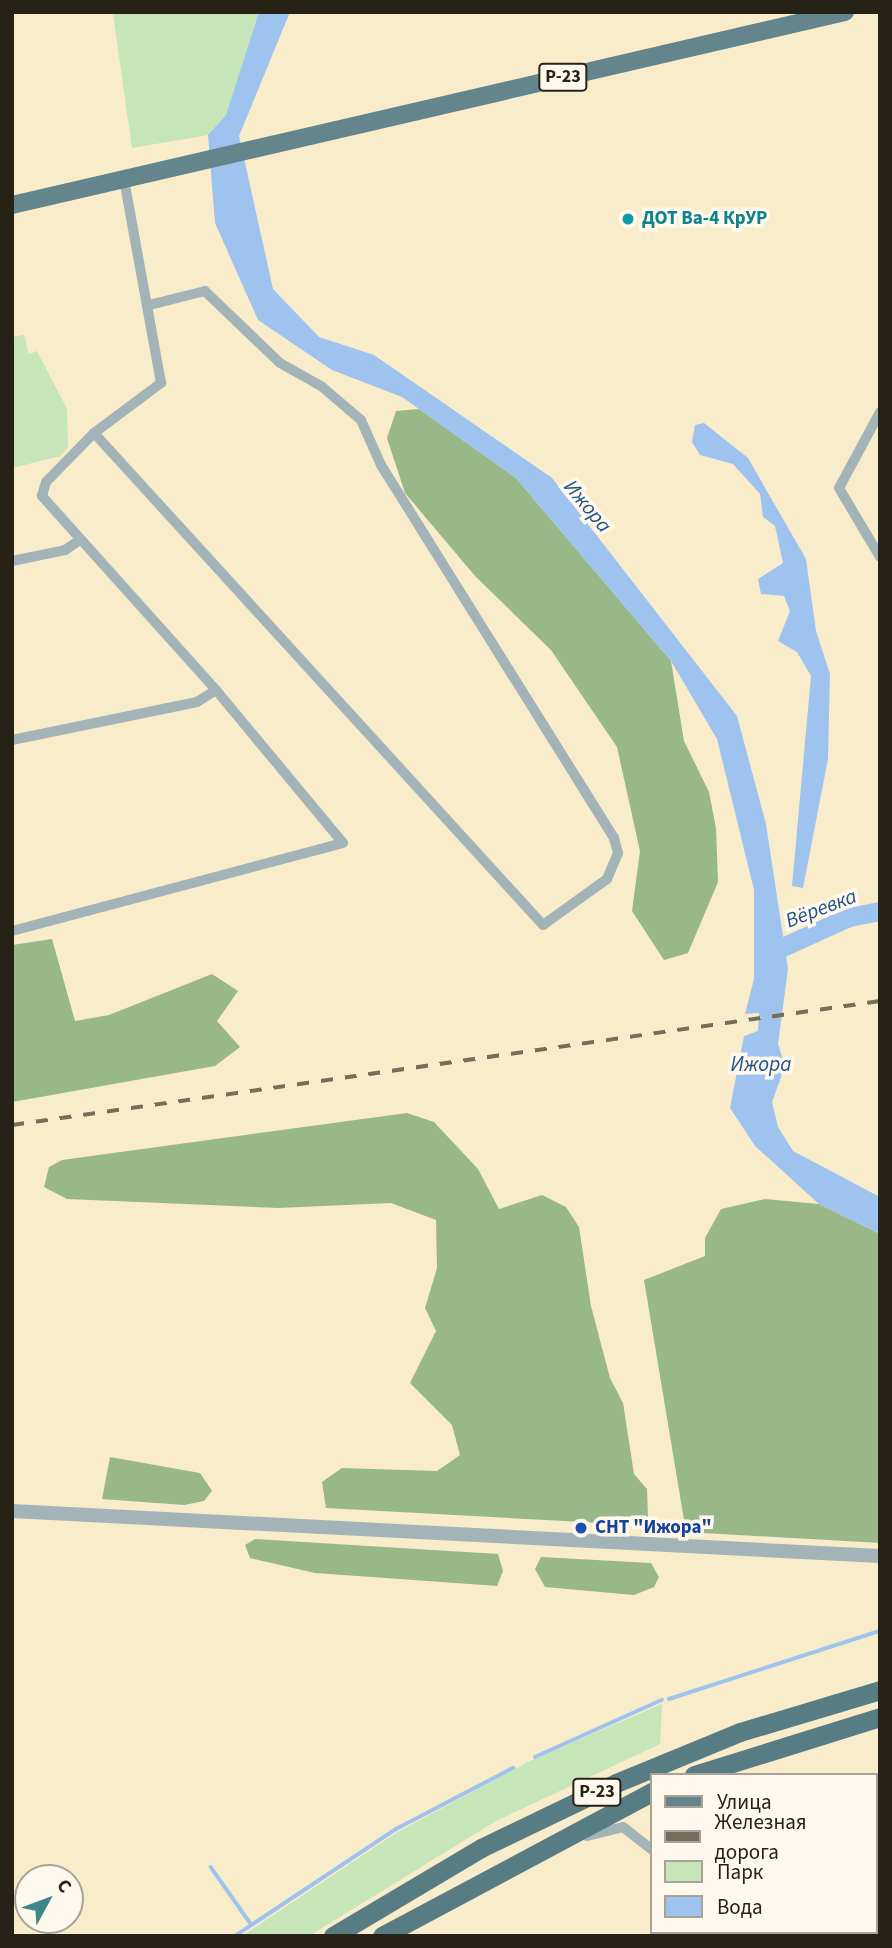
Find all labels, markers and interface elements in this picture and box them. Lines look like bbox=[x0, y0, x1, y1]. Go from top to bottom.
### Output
road number: Р-23 bbox=[537, 62, 589, 92]
place label: ДОТ Ва-4 КрУР bbox=[642, 208, 767, 230]
marker: ДОТ Ва-4 КрУР bbox=[620, 211, 636, 227]
water label: Ижора bbox=[559, 475, 617, 537]
water label: Вёревка bbox=[782, 883, 860, 933]
water label: Ижора bbox=[730, 1051, 792, 1077]
place label: СНТ "Ижора" bbox=[595, 1517, 712, 1539]
marker: СНТ "Ижора" bbox=[573, 1520, 589, 1536]
legend bbox=[650, 1773, 878, 1934]
road number: Р-23 bbox=[571, 1778, 623, 1806]
text: Улица bbox=[717, 1787, 772, 1817]
text: Железная дорога bbox=[715, 1807, 807, 1867]
text: Парк bbox=[717, 1857, 763, 1887]
north arrow bbox=[14, 1864, 84, 1934]
text: С bbox=[50, 1873, 78, 1899]
text: Вода bbox=[717, 1892, 763, 1922]

